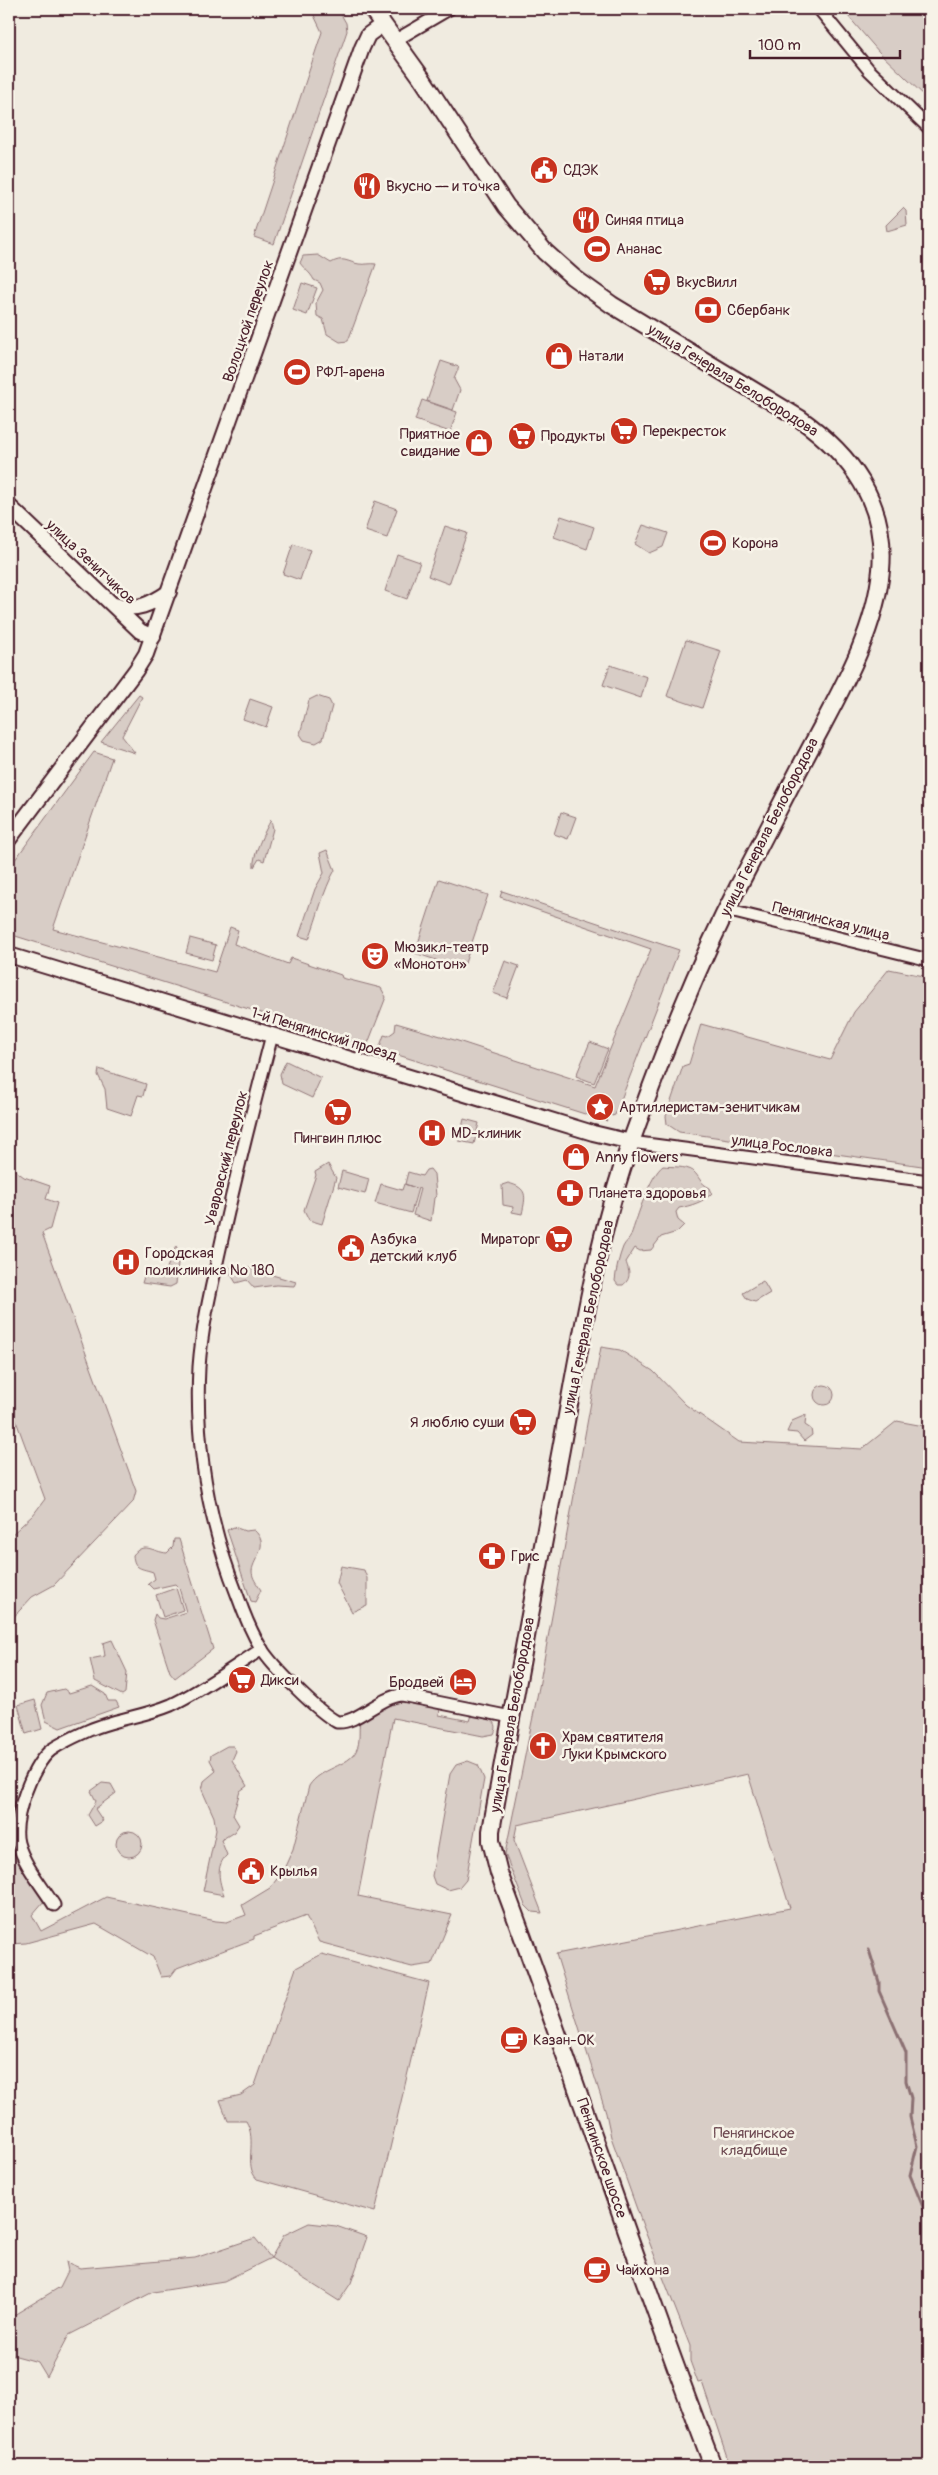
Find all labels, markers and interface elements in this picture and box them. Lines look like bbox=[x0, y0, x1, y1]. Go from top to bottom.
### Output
scale bar bbox=[750, 28, 900, 60]
text: 100 m bbox=[758, 36, 801, 55]
public building icon: СДЭК bbox=[529, 155, 559, 185]
place label: СДЭК bbox=[563, 161, 599, 180]
restaurant icon: Вкусно — и точка bbox=[352, 171, 382, 201]
place label: Вкусно — и точка bbox=[386, 177, 500, 196]
restaurant icon: Синяя птица bbox=[571, 205, 601, 235]
place label: Синяя птица bbox=[605, 211, 684, 230]
sports icon: Ананас bbox=[582, 234, 612, 264]
place label: Ананас bbox=[616, 240, 663, 259]
street label: Волоцкой переулок bbox=[219, 257, 278, 385]
supermarket icon: ВкусВилл bbox=[642, 267, 672, 297]
place label: ВкусВилл bbox=[676, 273, 737, 292]
bank icon: Сбербанк bbox=[693, 295, 723, 325]
place label: Сбербанк bbox=[727, 301, 790, 320]
street label: улица Генерала Белобородова bbox=[643, 319, 822, 441]
shop icon: Натали bbox=[544, 341, 574, 371]
place label: Натали bbox=[578, 347, 624, 366]
sports icon: РФЛ-арена bbox=[282, 357, 312, 387]
place label: РФЛ-арена bbox=[316, 363, 385, 382]
supermarket icon: Перекресток bbox=[609, 416, 639, 446]
supermarket icon: Продукты bbox=[507, 421, 537, 451]
place label: Перекресток bbox=[643, 422, 727, 441]
place label: Приятное свидание bbox=[400, 425, 461, 461]
place label: Продукты bbox=[541, 427, 605, 446]
shop icon: Приятное свидание bbox=[464, 428, 494, 458]
street label: улица Зенитчиков bbox=[41, 515, 140, 609]
sports icon: Корона bbox=[698, 528, 728, 558]
place label: Корона bbox=[732, 534, 778, 553]
street label: улица Генерала Белобородова bbox=[716, 735, 823, 921]
street label: Пенягинская улица bbox=[770, 898, 892, 945]
place label: Мюзикл-театр «Монотон» bbox=[394, 938, 489, 974]
theatre icon: Мюзикл-театр «Монотон» bbox=[360, 941, 390, 971]
street label: 1-й Пенягинский проезд bbox=[248, 1003, 399, 1066]
street label: Уваровский переулок bbox=[201, 1089, 252, 1227]
place icon: Артиллеристам-зенитчикам bbox=[585, 1092, 615, 1122]
supermarket icon: Пингвин плюс bbox=[323, 1097, 353, 1127]
place label: Артиллеристам-зенитчикам bbox=[619, 1098, 800, 1117]
hospital icon: MD-клиник bbox=[417, 1118, 447, 1148]
place label: MD-клиник bbox=[451, 1124, 522, 1143]
place label: Пингвин плюс bbox=[294, 1129, 382, 1148]
street label: улица Рословка bbox=[729, 1131, 834, 1162]
shop icon: Anny flowers bbox=[561, 1142, 591, 1172]
place label: Anny flowers bbox=[595, 1148, 679, 1167]
pharmacy icon: Планета здоровья bbox=[555, 1178, 585, 1208]
place label: Планета здоровья bbox=[589, 1184, 706, 1203]
street label: улица Генерала Белобородова bbox=[558, 1218, 618, 1417]
supermarket icon: Мираторг bbox=[544, 1224, 574, 1254]
place label: Азбука детский клуб bbox=[370, 1230, 457, 1266]
place label: Мираторг bbox=[481, 1230, 540, 1249]
public building icon: Азбука детский клуб bbox=[336, 1233, 366, 1263]
place label: Городская поликлиника № 180 bbox=[145, 1244, 275, 1280]
hospital icon: Городская поликлиника № 180 bbox=[111, 1247, 141, 1277]
supermarket icon: Я люблю суши bbox=[508, 1407, 538, 1437]
place label: Я люблю суши bbox=[410, 1413, 504, 1432]
pharmacy icon: Грис bbox=[477, 1541, 507, 1571]
place label: Грис bbox=[511, 1547, 540, 1566]
street label: улица Генерала Белобородова bbox=[486, 1616, 539, 1815]
supermarket icon: Дикси bbox=[227, 1665, 257, 1695]
hotel icon: Бродвей bbox=[448, 1667, 478, 1697]
place label: Дикси bbox=[260, 1671, 299, 1690]
place label: Бродвей bbox=[389, 1673, 444, 1692]
place label: Храм святителя Луки Крымского bbox=[561, 1728, 667, 1764]
church icon: Храм святителя Луки Крымского bbox=[528, 1731, 558, 1761]
public building icon: Крылья bbox=[236, 1856, 266, 1886]
place label: Крылья bbox=[270, 1862, 317, 1881]
cafe icon: Казан-ОК bbox=[499, 2025, 529, 2055]
place label: Казан-ОК bbox=[533, 2031, 595, 2050]
street label: Пенягинское шоссе bbox=[572, 2096, 631, 2221]
park label: Пенягинское кладбище bbox=[713, 2124, 795, 2160]
cafe icon: Чайхона bbox=[582, 2255, 612, 2285]
place label: Чайхона bbox=[616, 2261, 669, 2280]

